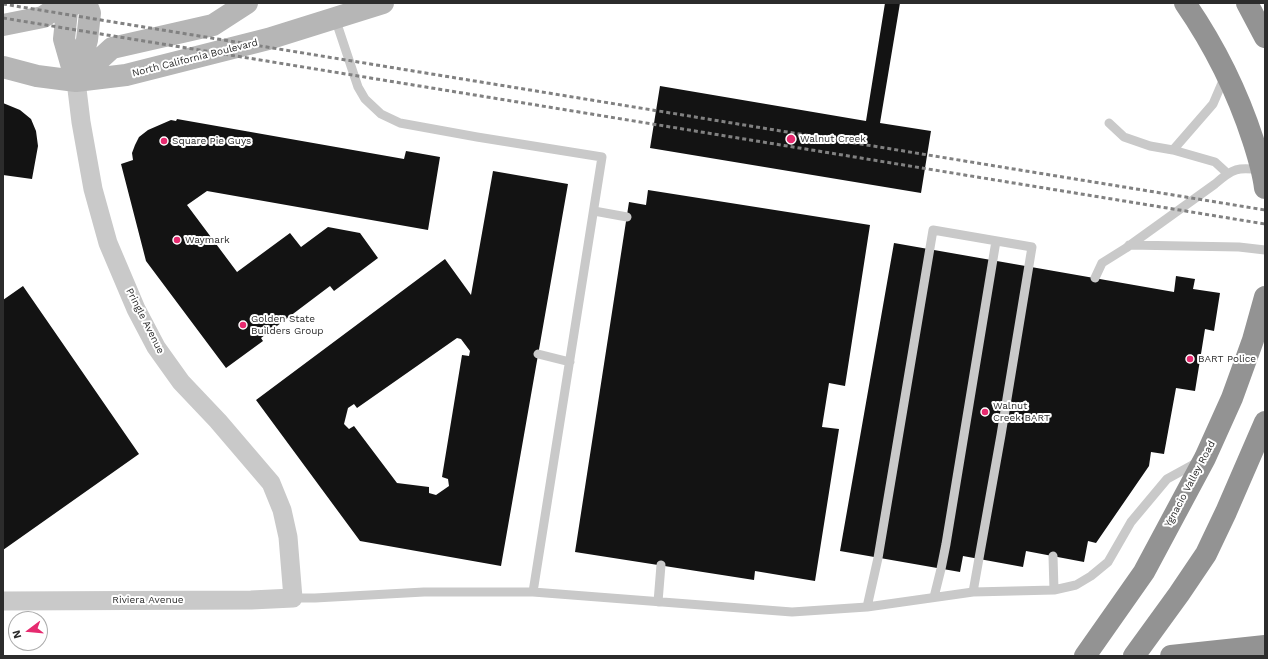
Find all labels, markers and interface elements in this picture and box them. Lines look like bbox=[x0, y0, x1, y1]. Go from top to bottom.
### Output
street label: North California Boulevard bbox=[131, 37, 259, 79]
marker: Walnut Creek bbox=[785, 133, 797, 145]
place label: Walnut Creek bbox=[800, 133, 866, 145]
place label: Square Pie Guys bbox=[172, 135, 251, 147]
marker: Square Pie Guys bbox=[159, 136, 169, 146]
place label: Waymark bbox=[185, 234, 230, 246]
marker: Waymark bbox=[172, 235, 182, 245]
street label: Pringle Avenue bbox=[123, 286, 167, 356]
place label: Golden State Builders Group bbox=[251, 313, 324, 336]
marker: Golden State Builders Group bbox=[238, 320, 248, 330]
place label: BART Police bbox=[1198, 353, 1256, 365]
marker: BART Police bbox=[1185, 354, 1195, 364]
place label: Walnut Creek BART bbox=[993, 400, 1050, 424]
marker: Walnut Creek BART bbox=[980, 407, 990, 417]
street label: Ygnacio Valley Road bbox=[1162, 439, 1218, 529]
street label: Riviera Avenue bbox=[112, 594, 184, 606]
north arrow bbox=[8, 611, 48, 651]
text: N bbox=[10, 628, 24, 640]

